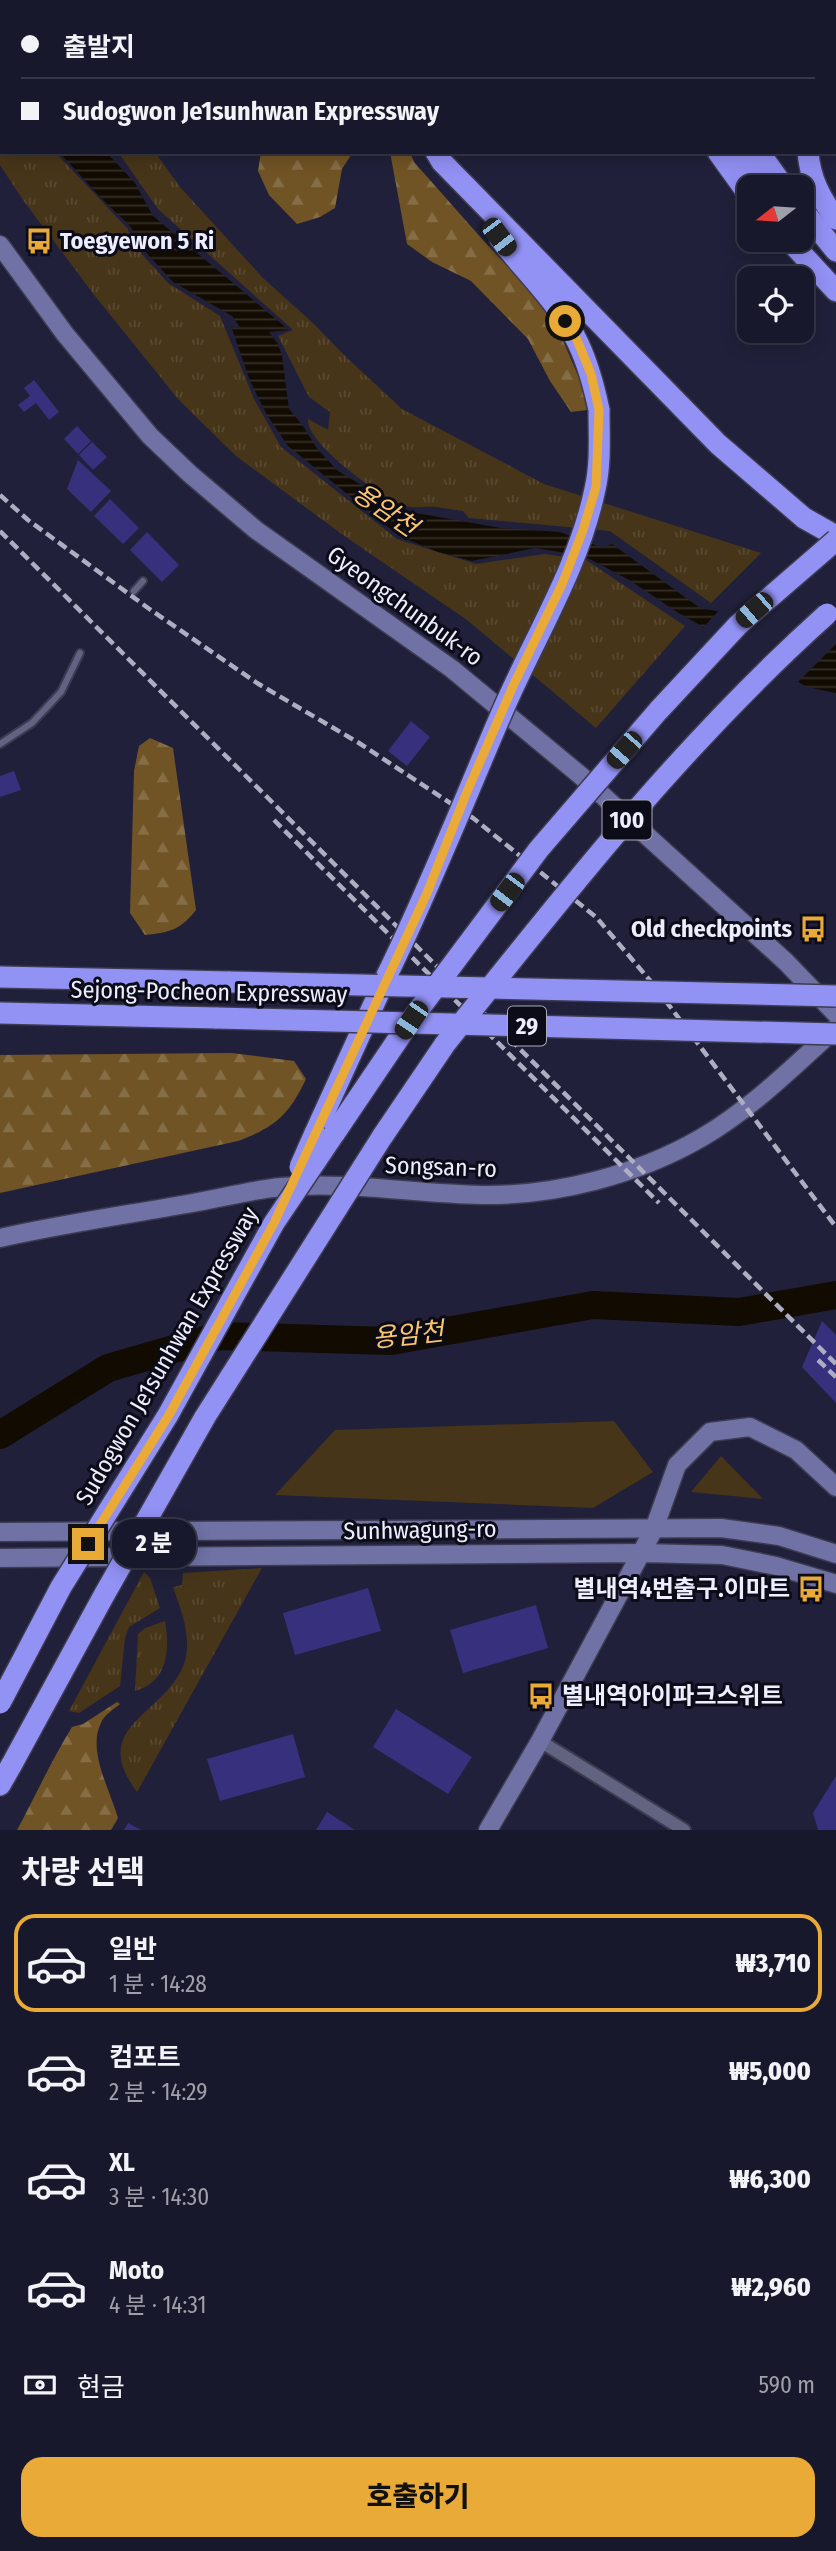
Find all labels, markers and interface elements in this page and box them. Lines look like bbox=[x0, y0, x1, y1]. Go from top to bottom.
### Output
text: 출발지 bbox=[63, 32, 135, 63]
text: Sudogwon Je1sunhwan Expressway bbox=[63, 96, 439, 127]
north arrow bbox=[737, 175, 814, 252]
map controls bbox=[737, 175, 814, 343]
car bbox=[478, 214, 521, 260]
bus stop icon: Toegyewon 5 Ri bbox=[24, 226, 54, 256]
place label: Toegyewon 5 Ri bbox=[60, 227, 214, 255]
button: locate bbox=[737, 266, 814, 343]
route start bbox=[549, 305, 581, 337]
water label: 용암천 bbox=[347, 477, 426, 545]
street label: Gyeongchunbuk-ro bbox=[322, 540, 488, 672]
car bbox=[732, 588, 777, 632]
car bbox=[603, 727, 646, 773]
road number: 100 bbox=[602, 800, 652, 840]
car bbox=[486, 869, 529, 915]
bus stop icon: Old checkpoints bbox=[798, 914, 828, 944]
place label: Old checkpoints bbox=[631, 915, 792, 943]
street label: Sejong-Pocheon Expressway bbox=[70, 976, 348, 1008]
car bbox=[391, 997, 432, 1043]
road number: 29 bbox=[508, 1007, 546, 1046]
street label: Songsan-ro bbox=[385, 1151, 497, 1183]
street label: Sudogwon Je1sunhwan Expressway bbox=[70, 1202, 264, 1510]
water label: 용암천 bbox=[371, 1316, 448, 1354]
street label: Sunhwagung-ro bbox=[343, 1515, 497, 1545]
callout: 2 분 bbox=[112, 1520, 196, 1568]
route end bbox=[72, 1528, 104, 1560]
text: 2 분 bbox=[136, 1529, 172, 1557]
bus stop icon: 별내역4번출구.이마트 bbox=[796, 1574, 826, 1604]
place label: 별내역4번출구.이마트 bbox=[573, 1575, 790, 1603]
bus stop icon: 별내역아이파크스위트 bbox=[526, 1681, 556, 1711]
place label: 별내역아이파크스위트 bbox=[562, 1682, 783, 1710]
text: 차량 선택 bbox=[21, 1853, 145, 1891]
icon: car bbox=[25, 1932, 88, 1995]
text: 일반 bbox=[109, 1934, 157, 1965]
text: ₩3,710 bbox=[736, 1948, 811, 1979]
text: 1 분 · 14:28 bbox=[109, 1970, 207, 1998]
icon: car bbox=[25, 2040, 88, 2103]
text: 컴포트 bbox=[109, 2042, 181, 2073]
text: ₩5,000 bbox=[729, 2056, 811, 2087]
text: 2 분 · 14:29 bbox=[109, 2078, 208, 2106]
text: XL bbox=[109, 2147, 135, 2178]
icon: car bbox=[25, 2148, 88, 2211]
text: ₩6,300 bbox=[729, 2164, 811, 2195]
text: 3 분 · 14:30 bbox=[109, 2183, 209, 2211]
text: Moto bbox=[109, 2255, 164, 2286]
icon: car bbox=[25, 2256, 88, 2319]
text: ₩2,960 bbox=[731, 2272, 811, 2303]
text: 4 분 · 14:31 bbox=[109, 2291, 206, 2319]
icon: cash bbox=[21, 2366, 59, 2404]
text: 590 m bbox=[759, 2371, 815, 2399]
text: 현금 bbox=[77, 2372, 125, 2403]
button: 호출하기 bbox=[21, 2457, 815, 2537]

